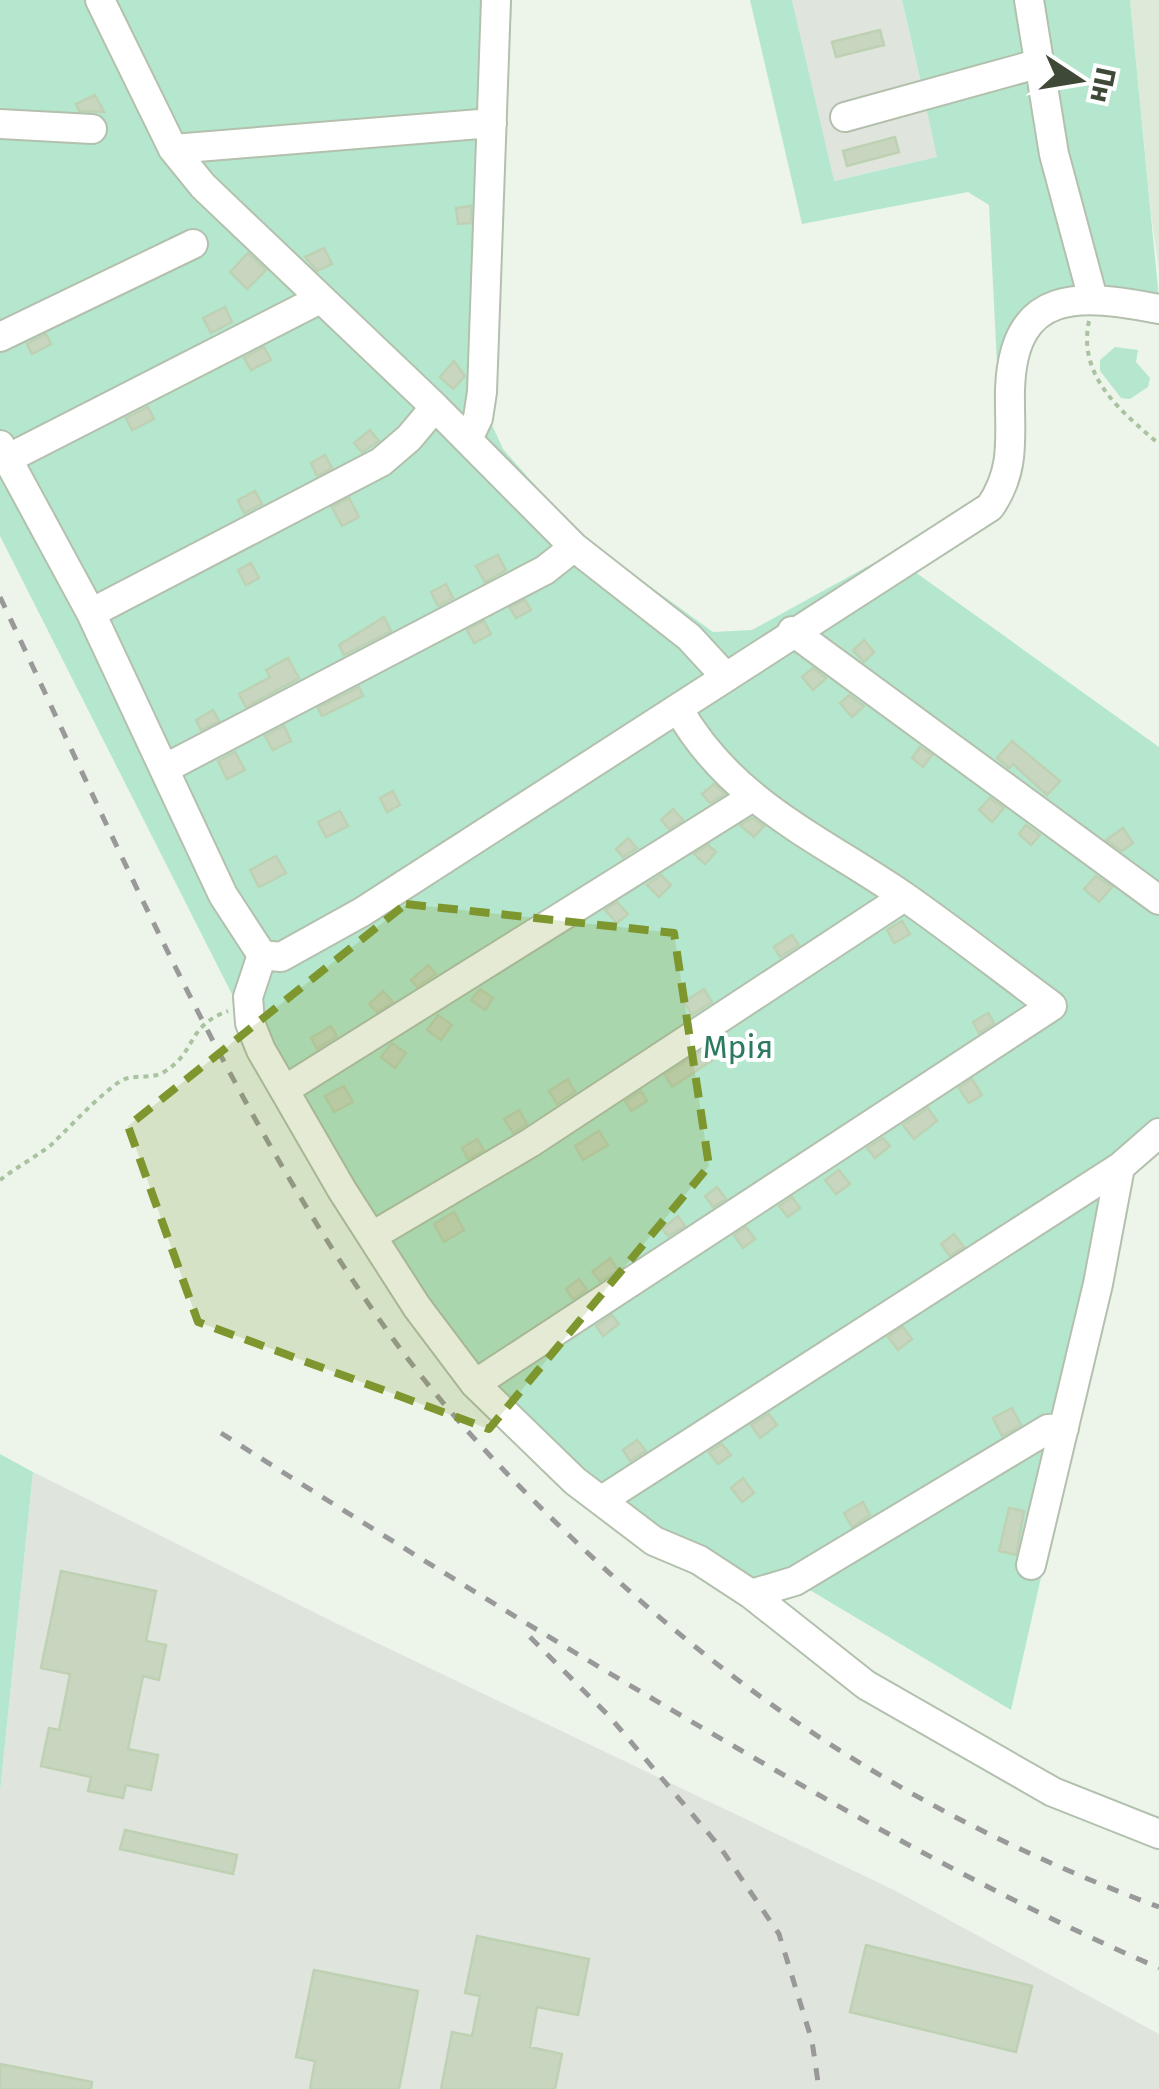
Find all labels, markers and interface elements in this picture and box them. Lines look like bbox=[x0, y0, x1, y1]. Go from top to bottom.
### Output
north arrow bbox=[1029, 30, 1129, 130]
text: Пн bbox=[1083, 65, 1123, 106]
park label: Мрія bbox=[703, 1028, 773, 1066]

